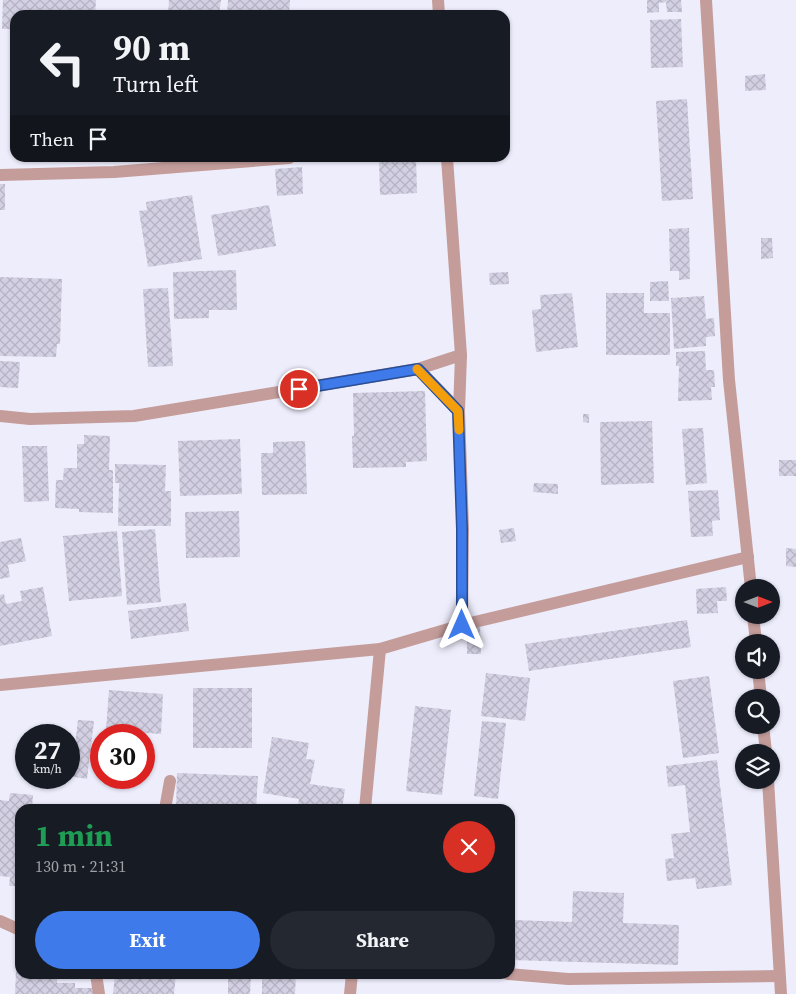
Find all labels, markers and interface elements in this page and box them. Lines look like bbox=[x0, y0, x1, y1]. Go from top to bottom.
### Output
text: 90 m bbox=[113, 24, 190, 72]
icon: left bbox=[30, 30, 95, 95]
text: Turn left bbox=[113, 69, 198, 99]
icon: arrive bbox=[84, 125, 112, 153]
text: Then bbox=[30, 126, 74, 152]
pin bbox=[278, 368, 320, 410]
icon: arrive bbox=[285, 375, 313, 403]
north arrow bbox=[735, 579, 780, 624]
map controls bbox=[735, 579, 780, 789]
position arrow bbox=[435, 598, 487, 650]
button: sound bbox=[735, 634, 780, 679]
button: search bbox=[735, 689, 780, 734]
speed limit sign: 30 bbox=[90, 724, 155, 789]
text: 27 bbox=[34, 733, 61, 767]
button: layers bbox=[735, 744, 780, 789]
text: km/h bbox=[33, 761, 62, 777]
text: 1 min bbox=[35, 815, 113, 856]
button: close bbox=[443, 821, 495, 873]
text: 130 m · 21:31 bbox=[35, 855, 126, 877]
button: Exit bbox=[35, 911, 260, 969]
button: Share bbox=[270, 911, 495, 969]

